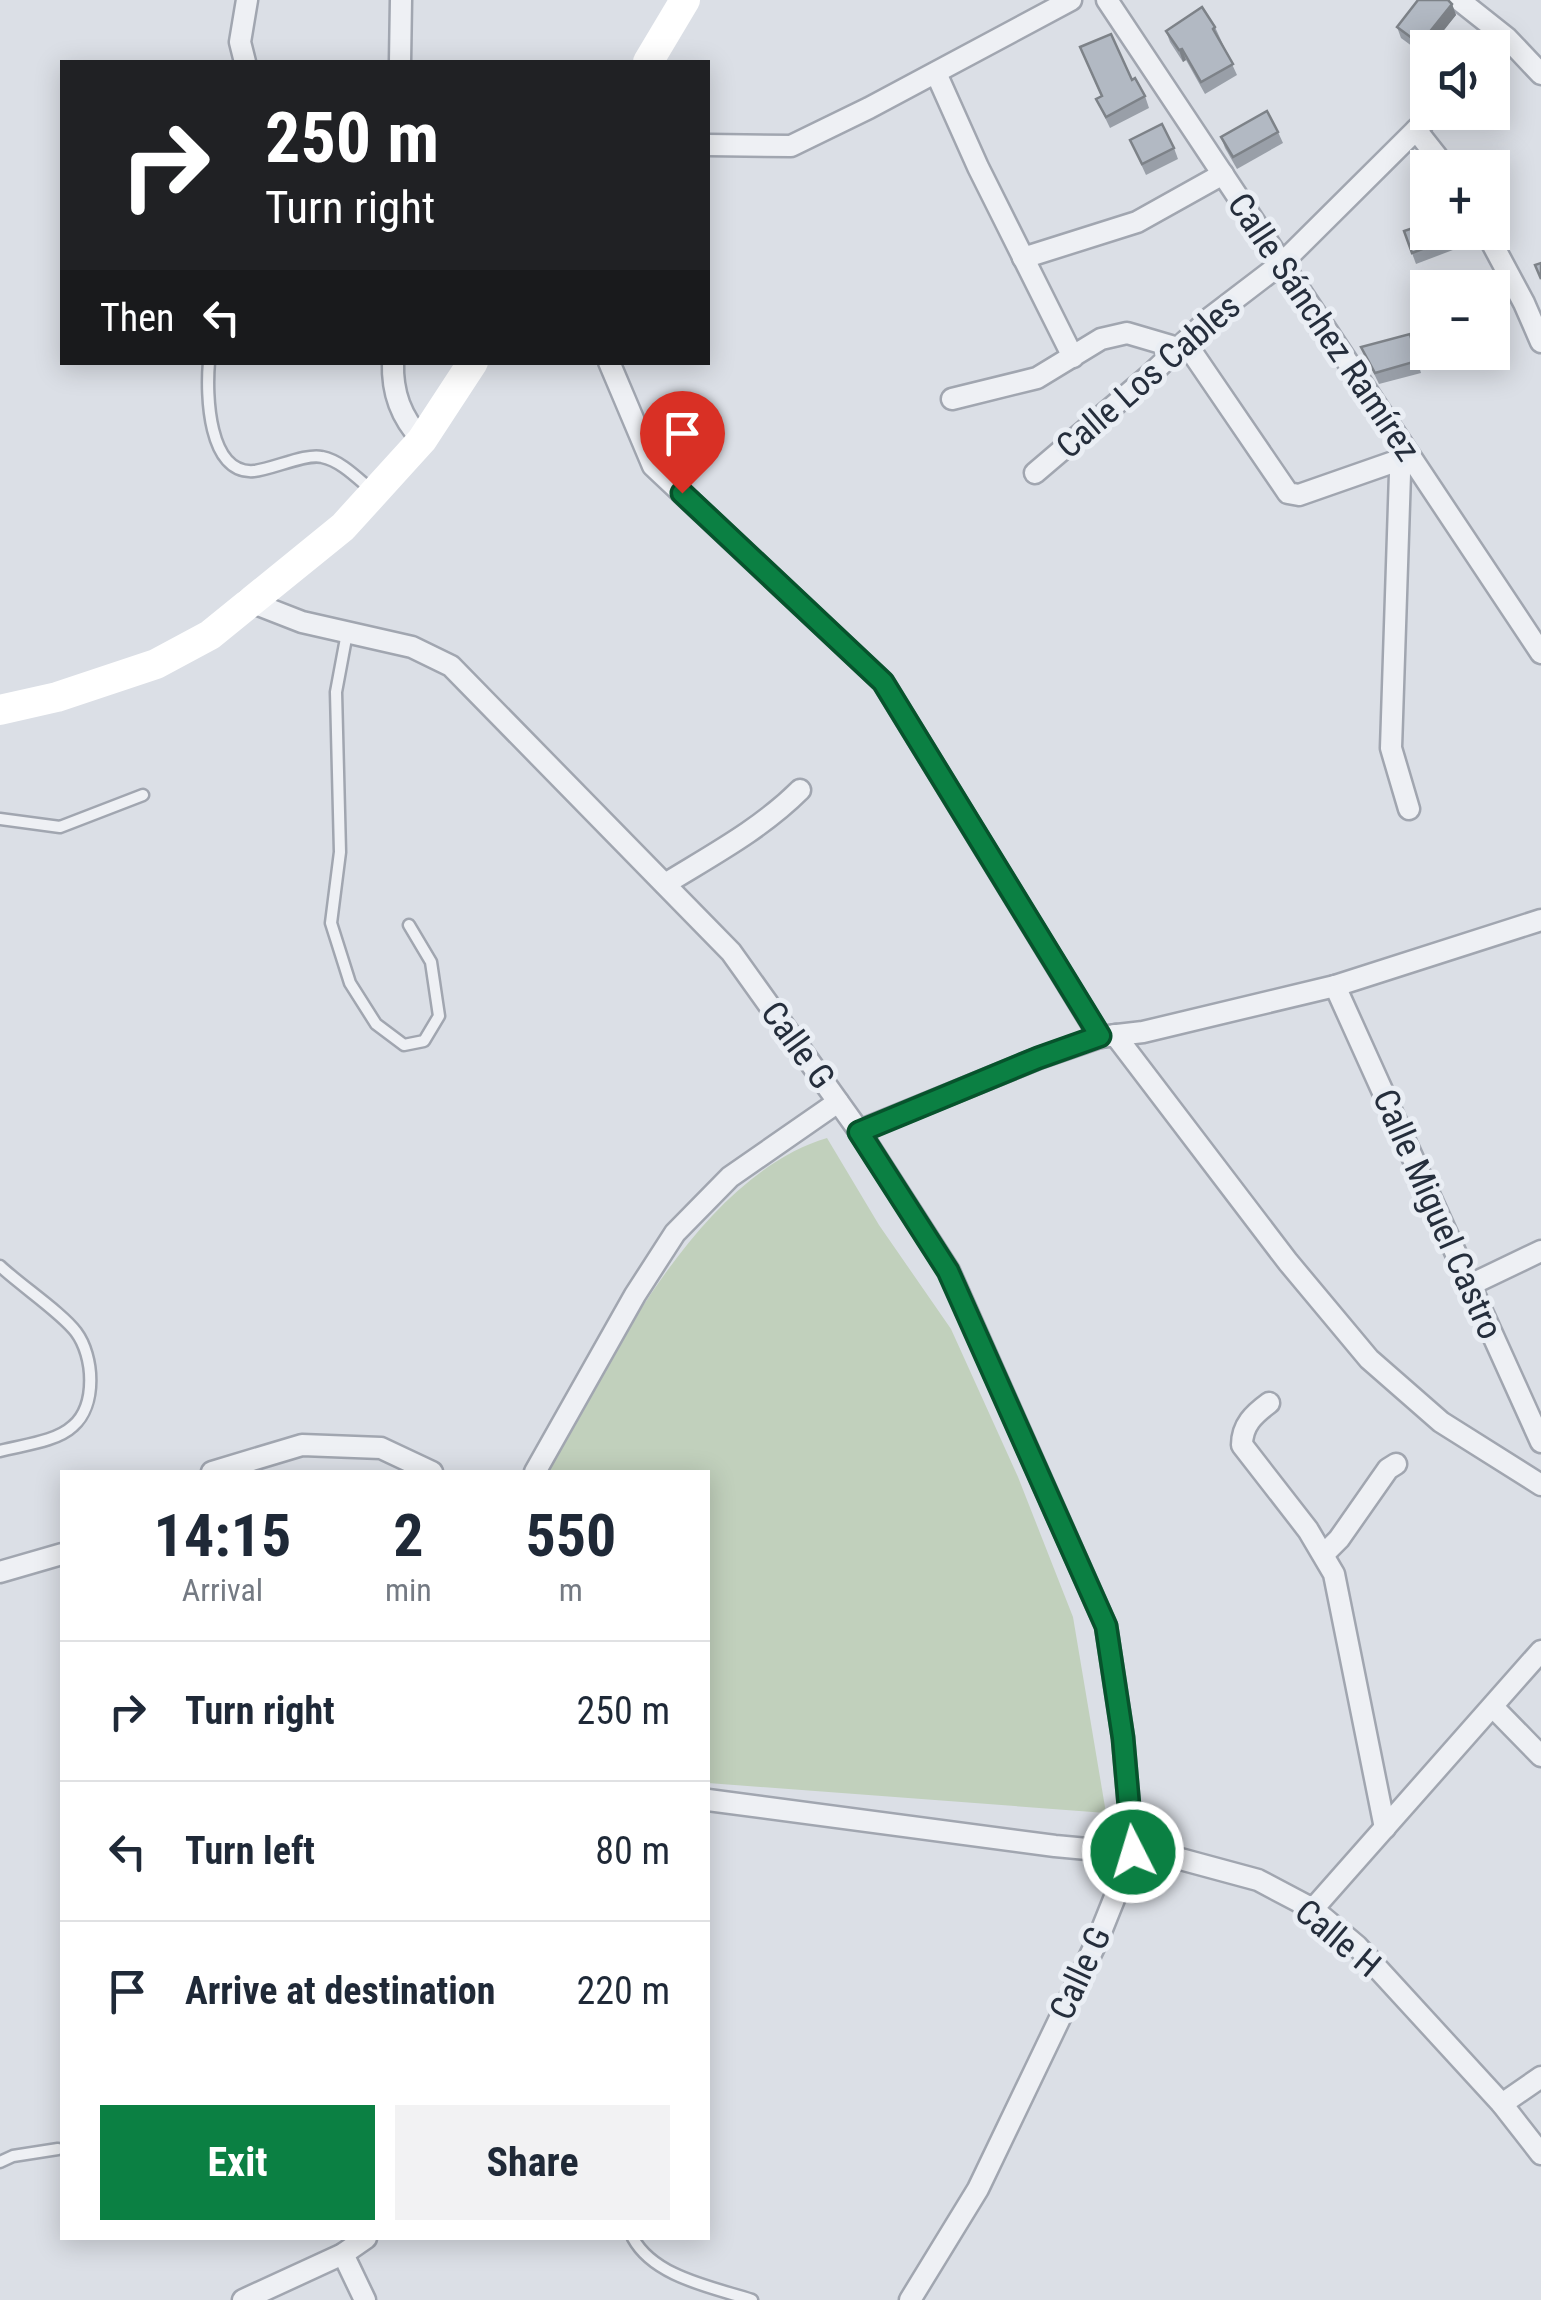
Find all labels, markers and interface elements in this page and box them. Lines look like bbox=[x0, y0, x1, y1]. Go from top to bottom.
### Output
map controls bbox=[1410, 30, 1510, 370]
button: sound bbox=[1410, 30, 1510, 130]
text: 250 m bbox=[265, 97, 439, 179]
icon: right bbox=[100, 100, 230, 230]
button: + bbox=[1410, 150, 1510, 250]
text: Turn right bbox=[265, 181, 435, 234]
street label: Calle Sánchez Ramírez bbox=[1219, 186, 1428, 469]
button: − bbox=[1410, 270, 1510, 370]
street label: Calle Los Cables bbox=[1048, 286, 1248, 467]
icon: left bbox=[194, 290, 249, 345]
text: Then bbox=[100, 296, 174, 340]
pin bbox=[640, 391, 725, 494]
icon: arrive bbox=[655, 406, 710, 461]
street label: Calle G bbox=[752, 994, 843, 1097]
street label: Calle Miguel Castro bbox=[1364, 1083, 1511, 1345]
text: 14:15 bbox=[154, 1500, 291, 1571]
text: 2 bbox=[393, 1500, 424, 1571]
text: 550 bbox=[525, 1500, 616, 1571]
text: Arrival bbox=[182, 1571, 263, 1609]
text: min bbox=[385, 1571, 432, 1609]
text: m bbox=[559, 1571, 583, 1609]
icon: right bbox=[100, 1684, 155, 1739]
text: Turn right bbox=[185, 1689, 335, 1733]
text: 250 m bbox=[576, 1689, 670, 1733]
position arrow bbox=[1081, 1800, 1185, 1904]
icon: left bbox=[100, 1824, 155, 1879]
text: Turn left bbox=[185, 1829, 315, 1873]
text: 80 m bbox=[595, 1829, 670, 1873]
street label: Calle H bbox=[1287, 1891, 1389, 1986]
street label: Calle G bbox=[1041, 1920, 1120, 2026]
icon: arrive bbox=[100, 1964, 155, 2019]
text: Arrive at destination bbox=[185, 1969, 495, 2013]
text: 220 m bbox=[576, 1969, 670, 2013]
button: Exit bbox=[100, 2105, 375, 2220]
button: Share bbox=[395, 2105, 670, 2220]

